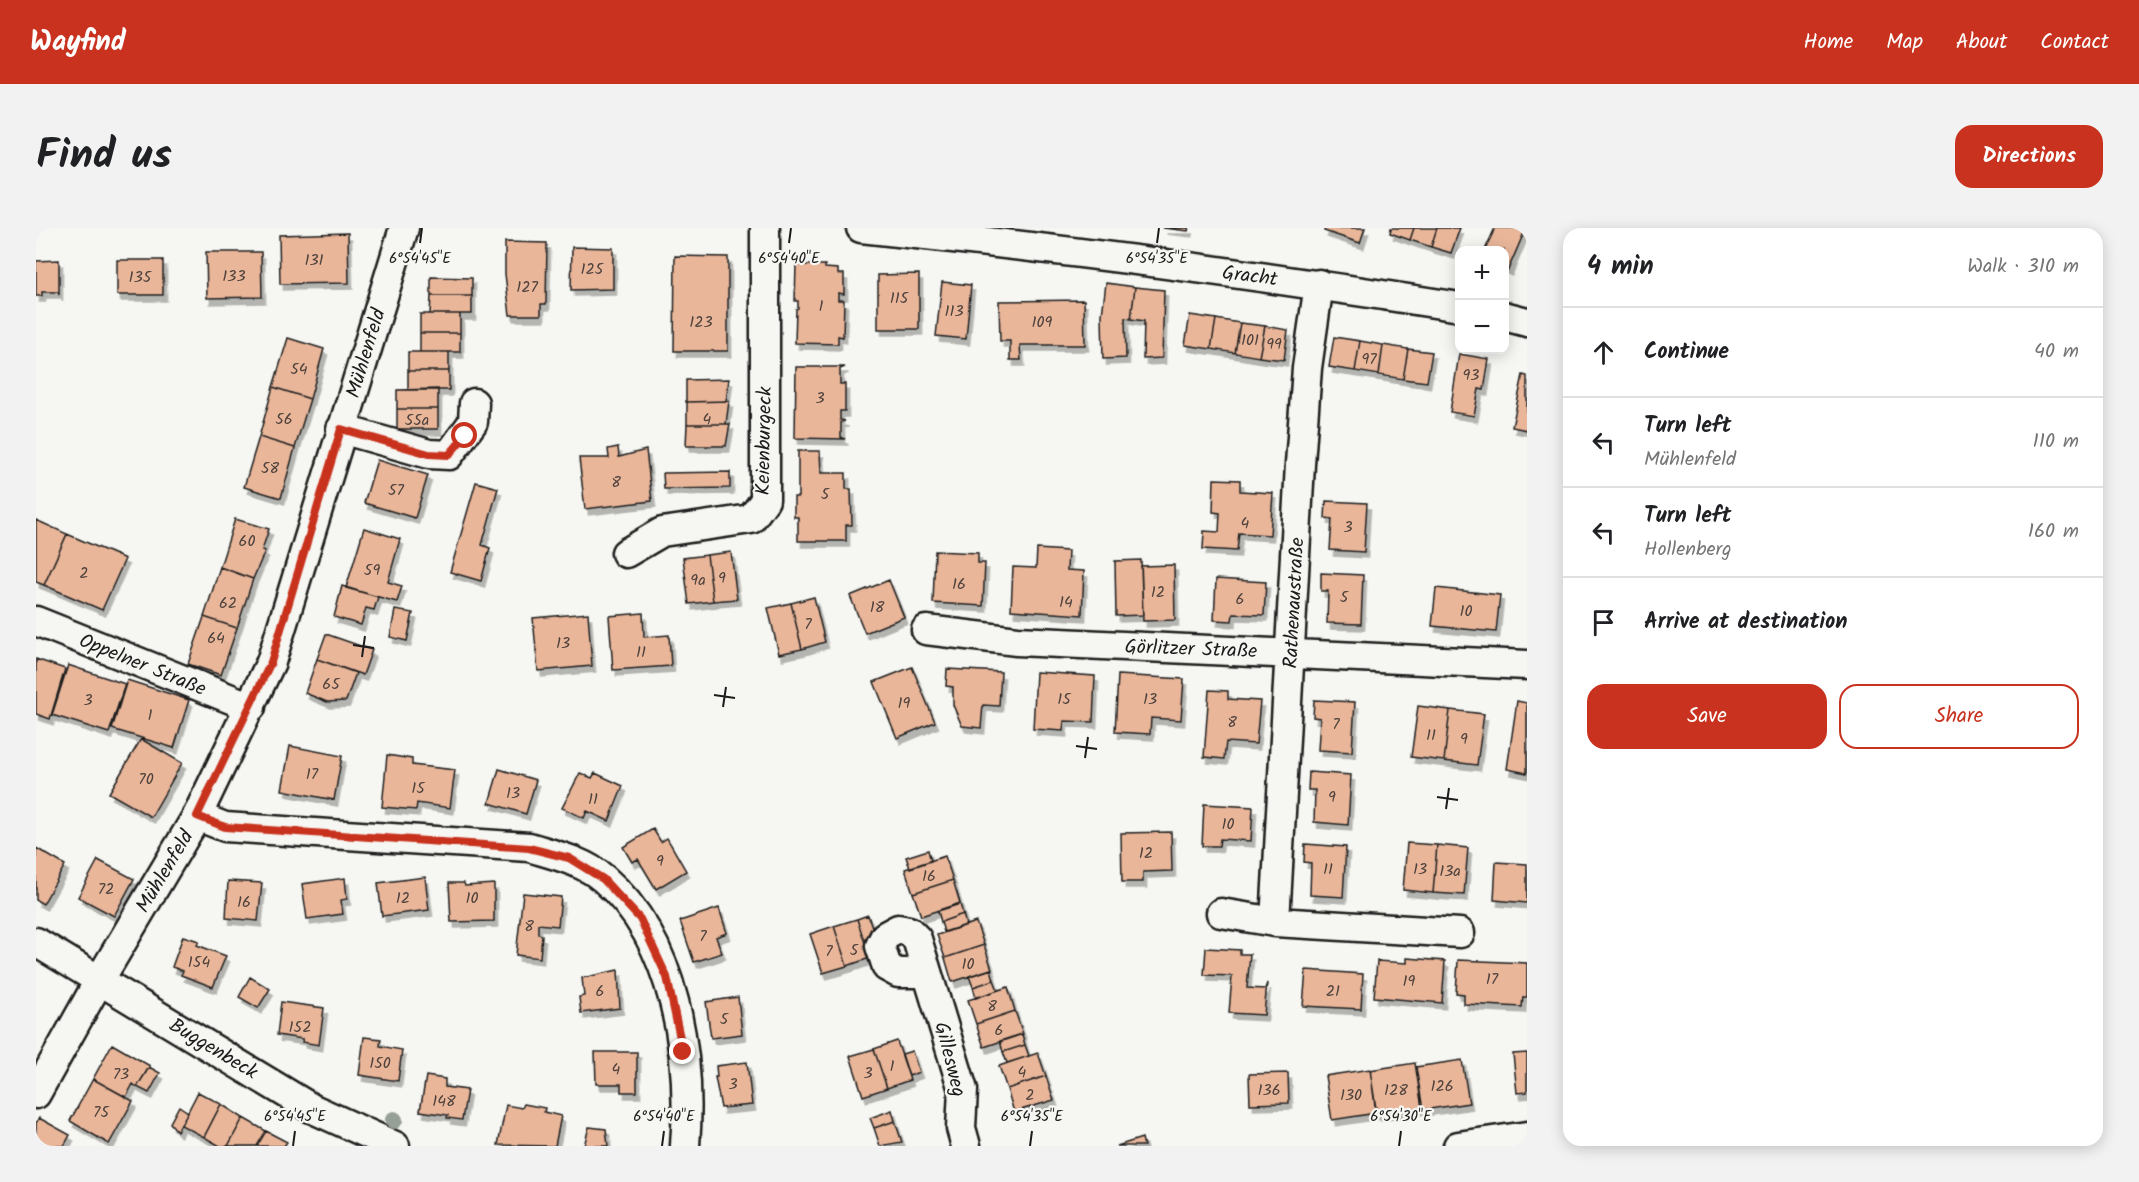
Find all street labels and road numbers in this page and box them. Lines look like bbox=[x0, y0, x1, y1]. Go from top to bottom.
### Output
street label: Gracht bbox=[1220, 258, 1280, 296]
street label: Mühlenfeld bbox=[338, 304, 396, 402]
street label: Keienburgeck bbox=[748, 386, 782, 496]
street label: Rathenaustraße bbox=[1276, 537, 1314, 669]
street label: Oppelner Straße bbox=[74, 626, 211, 706]
street label: Görlitzer Straße bbox=[1124, 632, 1258, 668]
street label: Mühlenfeld bbox=[128, 823, 204, 920]
street label: Buggenbeck bbox=[162, 1011, 264, 1089]
street label: Gillesweg bbox=[924, 1019, 974, 1100]

